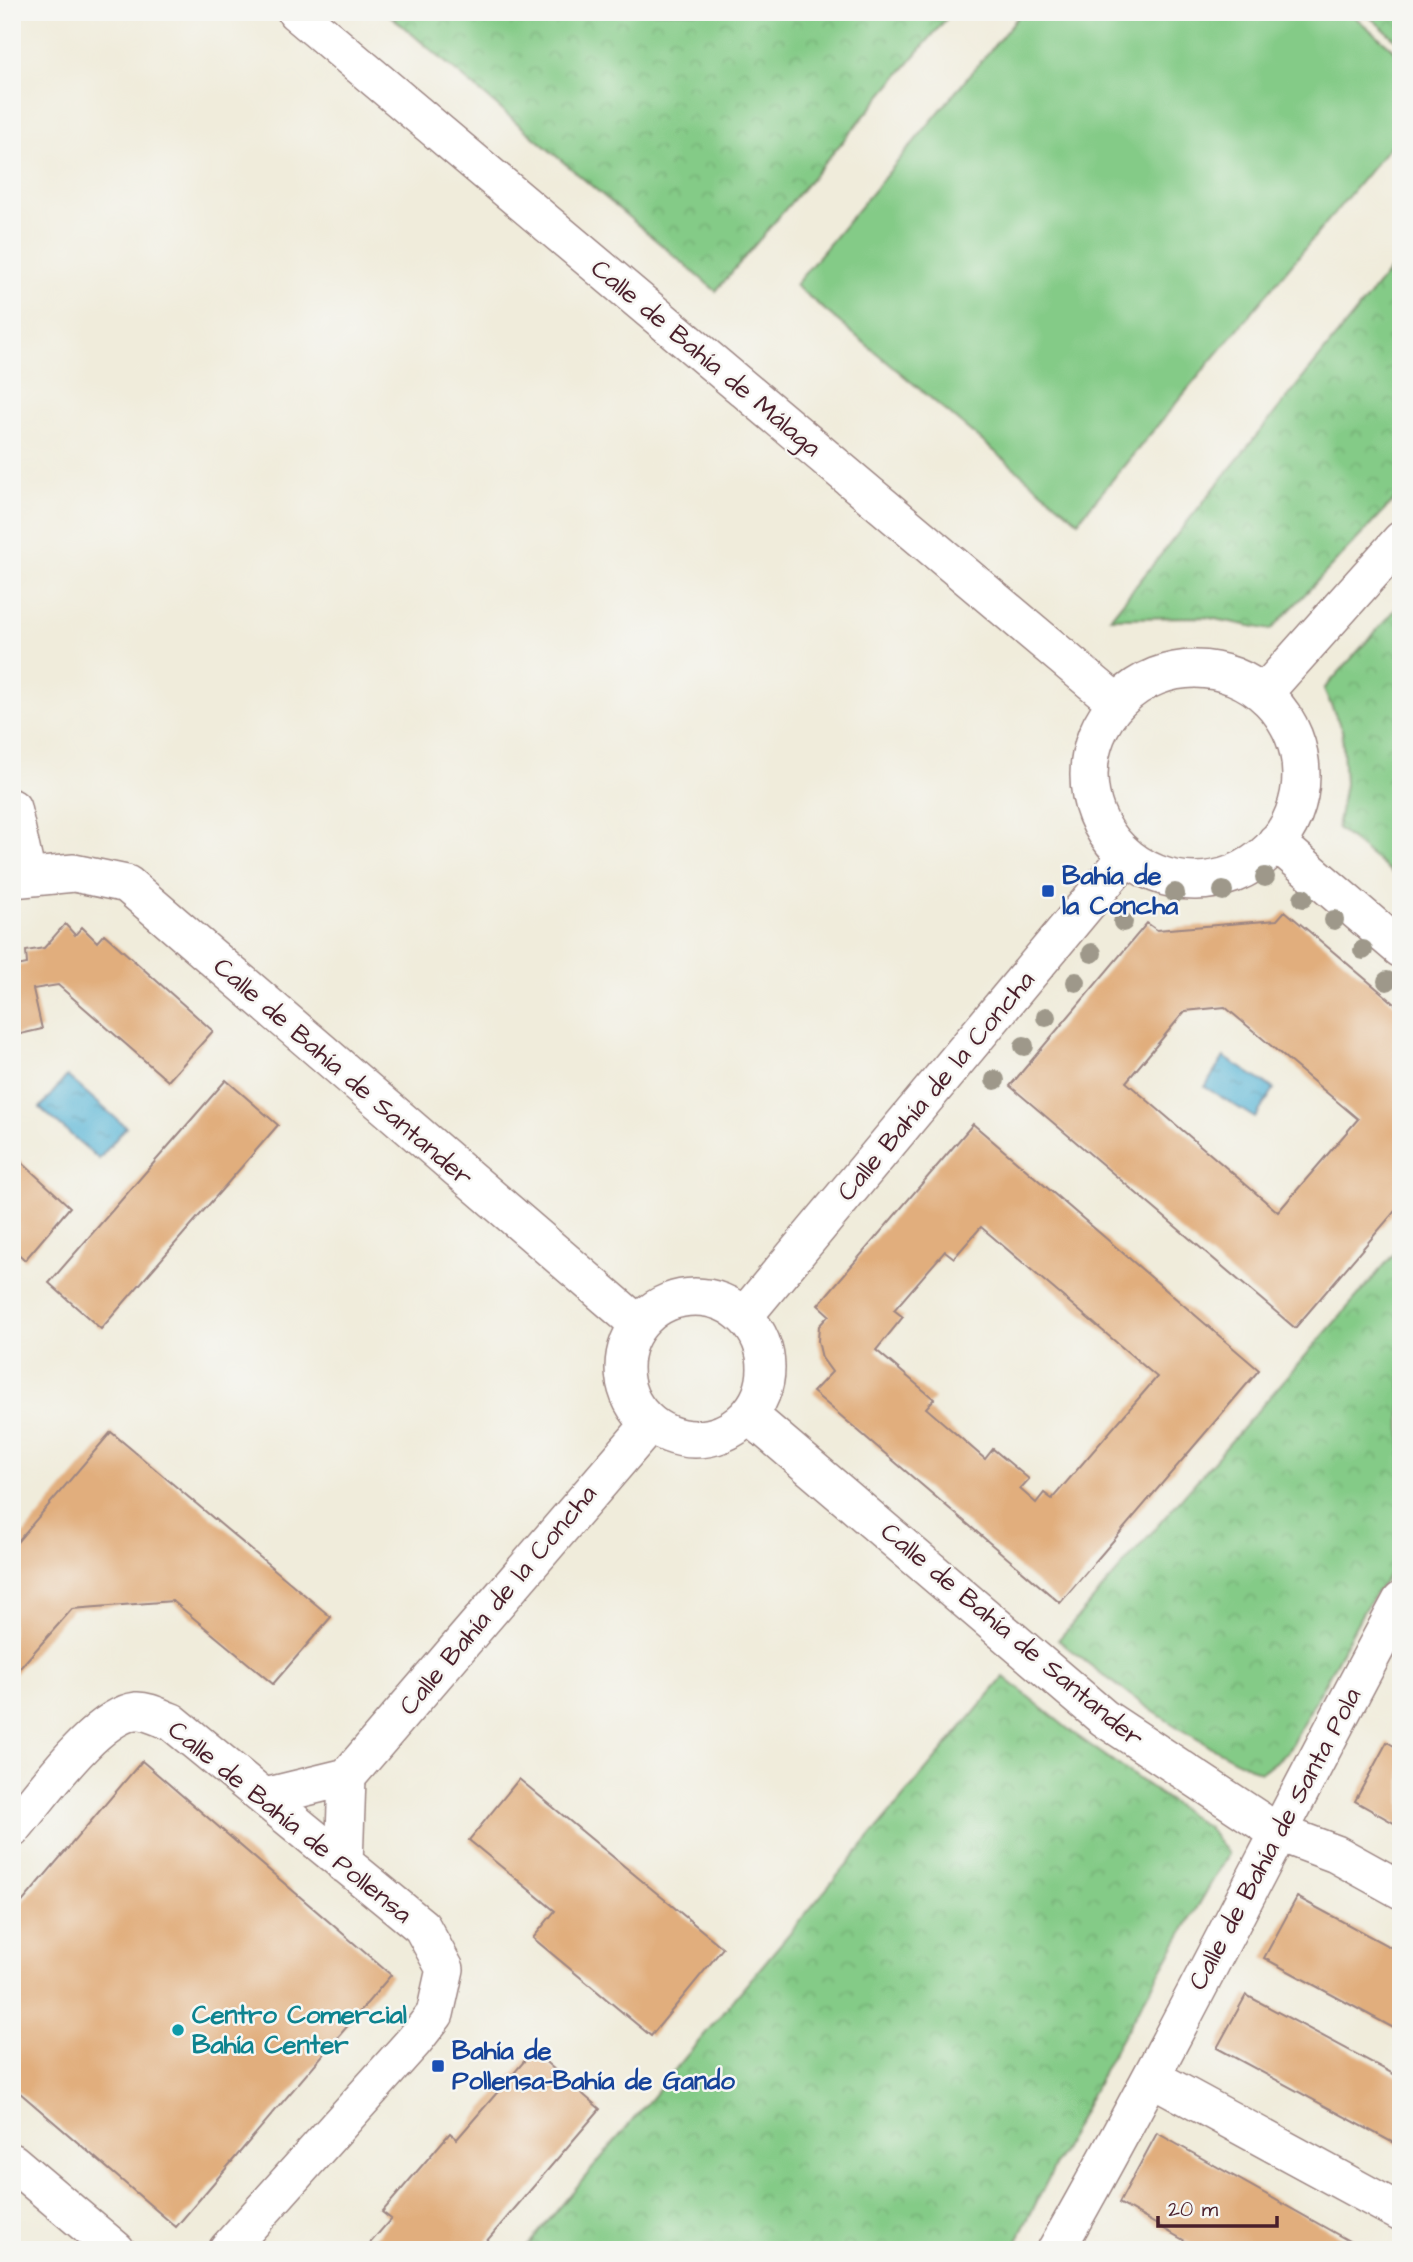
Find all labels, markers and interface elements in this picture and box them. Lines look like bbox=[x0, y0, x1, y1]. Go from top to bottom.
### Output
street label: Calle de Bahía de Málaga bbox=[582, 251, 829, 467]
place label: Bahía de la Concha bbox=[1062, 858, 1179, 924]
marker: Bahía de la Concha bbox=[1040, 883, 1056, 899]
street label: Calle de Bahía de Santander bbox=[205, 949, 481, 1195]
street label: Calle Bahía de la Concha bbox=[829, 963, 1043, 1209]
street label: Calle Bahía de la Concha bbox=[391, 1477, 605, 1723]
street label: Calle de Bahía de Santander bbox=[873, 1514, 1151, 1756]
street label: Calle de Bahía de Santa Pola bbox=[1180, 1681, 1370, 1997]
street label: Calle de Bahía de Pollensa bbox=[160, 1712, 420, 1932]
place label: Centro Comercial Bahía Center bbox=[192, 1997, 407, 2063]
marker: Centro Comercial Bahía Center bbox=[170, 2022, 186, 2038]
place label: Bahía de Pollensa-Bahía de Gando bbox=[452, 2033, 735, 2099]
marker: Bahía de Pollensa-Bahía de Gando bbox=[430, 2058, 446, 2074]
scale bar bbox=[1158, 2185, 1276, 2229]
text: 20 m bbox=[1168, 2195, 1219, 2224]

